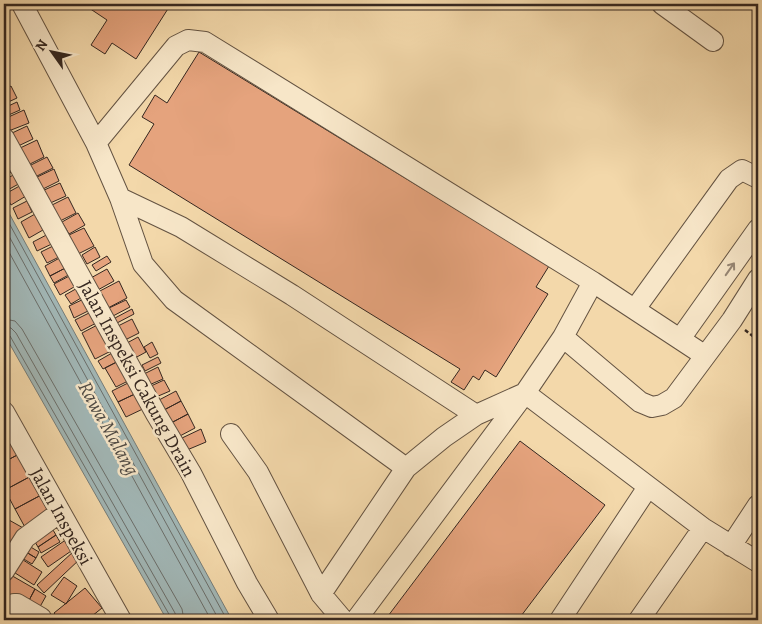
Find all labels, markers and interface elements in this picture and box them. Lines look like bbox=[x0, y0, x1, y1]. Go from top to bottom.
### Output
north arrow bbox=[28, 28, 78, 78]
text: N bbox=[31, 36, 52, 55]
one-way arrow bbox=[725, 263, 735, 277]
street label: Jalan Inspeksi Cakung Drain bbox=[72, 276, 202, 481]
water label: Rawa Malang bbox=[72, 376, 146, 480]
street label: Jalan Inspeksi bbox=[24, 463, 99, 570]

